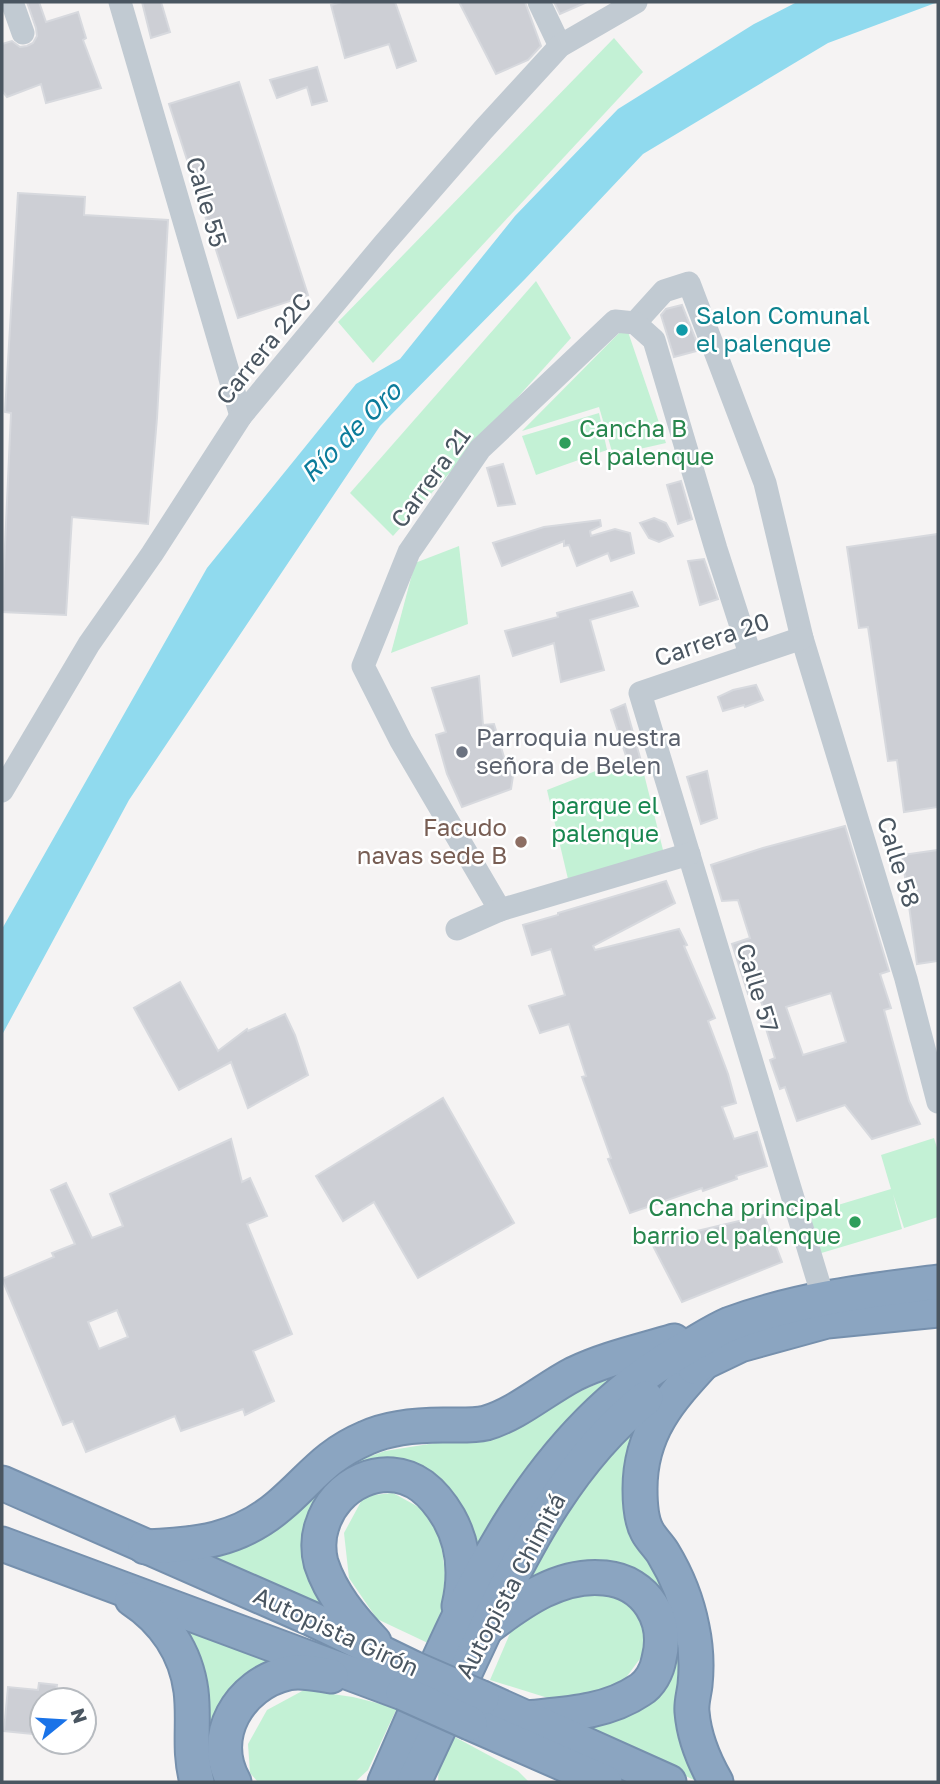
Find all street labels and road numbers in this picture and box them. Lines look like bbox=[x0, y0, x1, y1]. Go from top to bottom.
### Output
street label: Calle 55 bbox=[181, 153, 234, 250]
street label: Carrera 22C bbox=[209, 286, 317, 410]
street label: Carrera 21 bbox=[384, 421, 476, 533]
street label: Carrera 20 bbox=[650, 605, 773, 672]
street label: Calle 58 bbox=[872, 813, 927, 911]
street label: Calle 57 bbox=[731, 940, 786, 1036]
street label: Autopista Chimitá bbox=[449, 1488, 571, 1683]
street label: Autopista Girón bbox=[249, 1580, 424, 1682]

